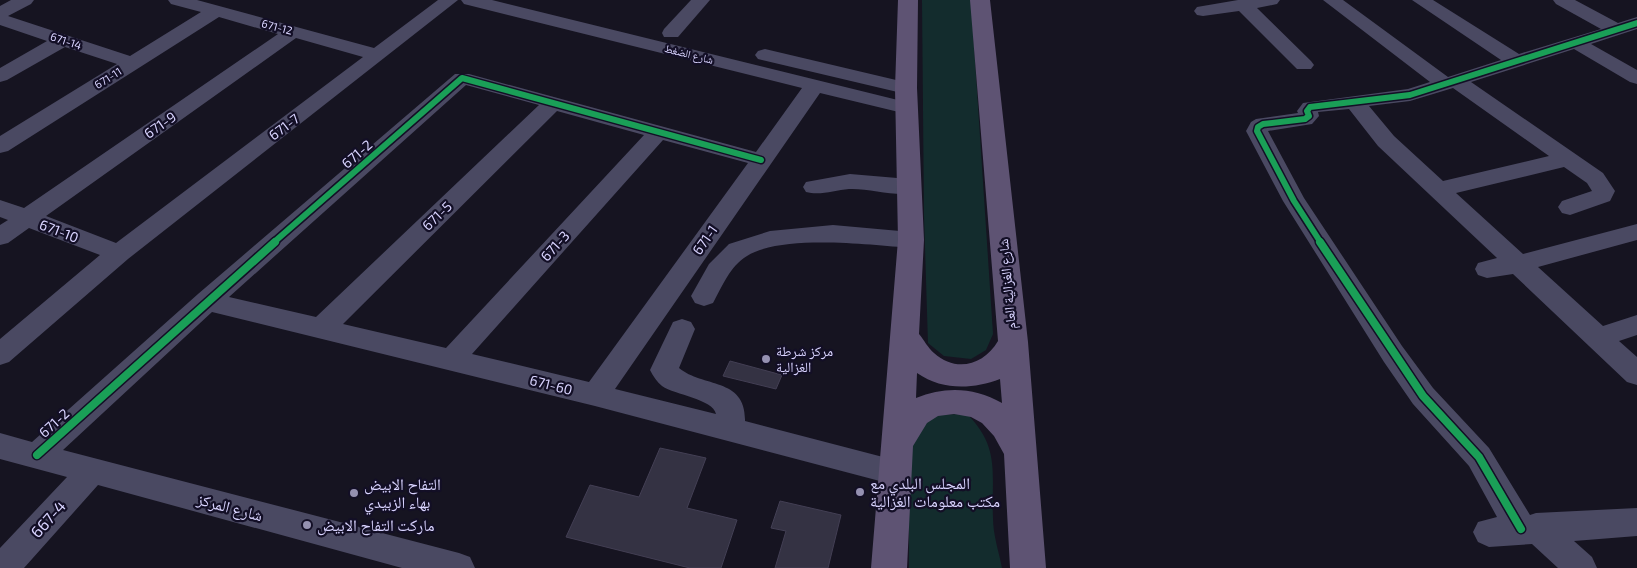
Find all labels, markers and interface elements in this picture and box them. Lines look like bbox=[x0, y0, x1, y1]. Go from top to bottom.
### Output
street label: 671-12 bbox=[260, 16, 294, 37]
street label: 671-14 bbox=[49, 29, 84, 52]
street label: شارع الضغط bbox=[663, 41, 715, 67]
street label: 671-11 bbox=[92, 64, 124, 91]
street label: 671-9 bbox=[140, 108, 179, 142]
street label: 671-7 bbox=[265, 110, 302, 144]
street label: 671-2 bbox=[338, 136, 376, 171]
street label: 671-5 bbox=[418, 198, 455, 234]
street label: 671-10 bbox=[37, 215, 81, 246]
street label: 671-1 bbox=[688, 222, 721, 258]
street label: 671-3 bbox=[537, 227, 573, 264]
street label: شارع الغزالية العام bbox=[994, 238, 1021, 330]
place label: مركز شرطة الغزالية bbox=[776, 342, 833, 376]
marker: مركز شرطة الغزالية bbox=[760, 353, 772, 365]
street label: 671-60 bbox=[528, 371, 574, 398]
street label: 671-2 bbox=[35, 405, 72, 441]
place label: المجلس البلدي مع مكتب معلومات الغزالية bbox=[870, 473, 1000, 511]
place label: التفاح الابيض بهاء الزبيدي bbox=[364, 474, 441, 515]
marker: المجلس البلدي مع مكتب معلومات الغزالية bbox=[854, 486, 866, 498]
marker: التفاح الابيض بهاء الزبيدي bbox=[348, 487, 360, 499]
street label: شارع المركز bbox=[194, 488, 265, 526]
street label: 667-4 bbox=[26, 496, 69, 541]
place label: ماركت التفاح الابيض bbox=[317, 515, 435, 536]
marker: ماركت التفاح الابيض bbox=[301, 519, 313, 531]

